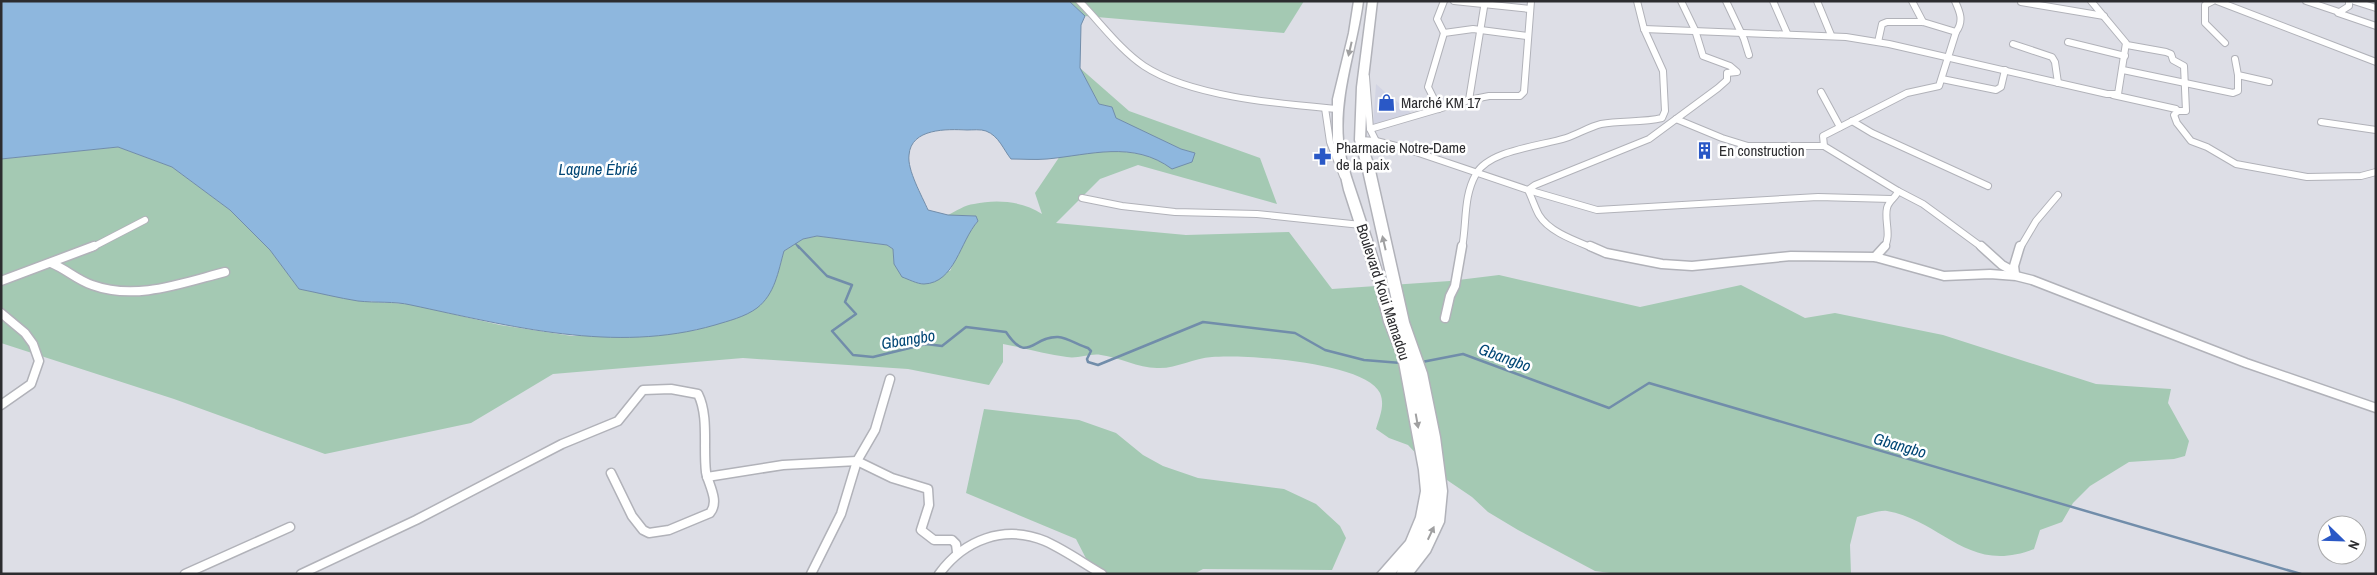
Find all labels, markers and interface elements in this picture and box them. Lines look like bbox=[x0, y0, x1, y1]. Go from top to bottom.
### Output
one-way arrow bbox=[1346, 42, 1354, 58]
place label: Marché KM 17 bbox=[1401, 92, 1481, 113]
shop icon: Marché KM 17 bbox=[1377, 93, 1397, 113]
place label: Pharmacie Notre-Dame de la paix bbox=[1336, 137, 1466, 175]
place label: En construction bbox=[1719, 140, 1804, 161]
building icon: En construction bbox=[1695, 141, 1715, 161]
pharmacy icon: Pharmacie Notre-Dame de la paix bbox=[1312, 147, 1332, 167]
water label: Lagune Ébrié bbox=[559, 158, 637, 180]
street label: Boulevard Koui Mamadou bbox=[1352, 221, 1415, 363]
one-way arrow bbox=[1380, 235, 1388, 250]
water label: Gbangbo bbox=[880, 324, 936, 354]
water label: Gbangbo bbox=[1476, 337, 1534, 377]
one-way arrow bbox=[1414, 413, 1422, 429]
water label: Gbangbo bbox=[1871, 427, 1929, 463]
north arrow bbox=[2317, 515, 2367, 565]
one-way arrow bbox=[1427, 526, 1435, 541]
text: N bbox=[2344, 538, 2364, 552]

